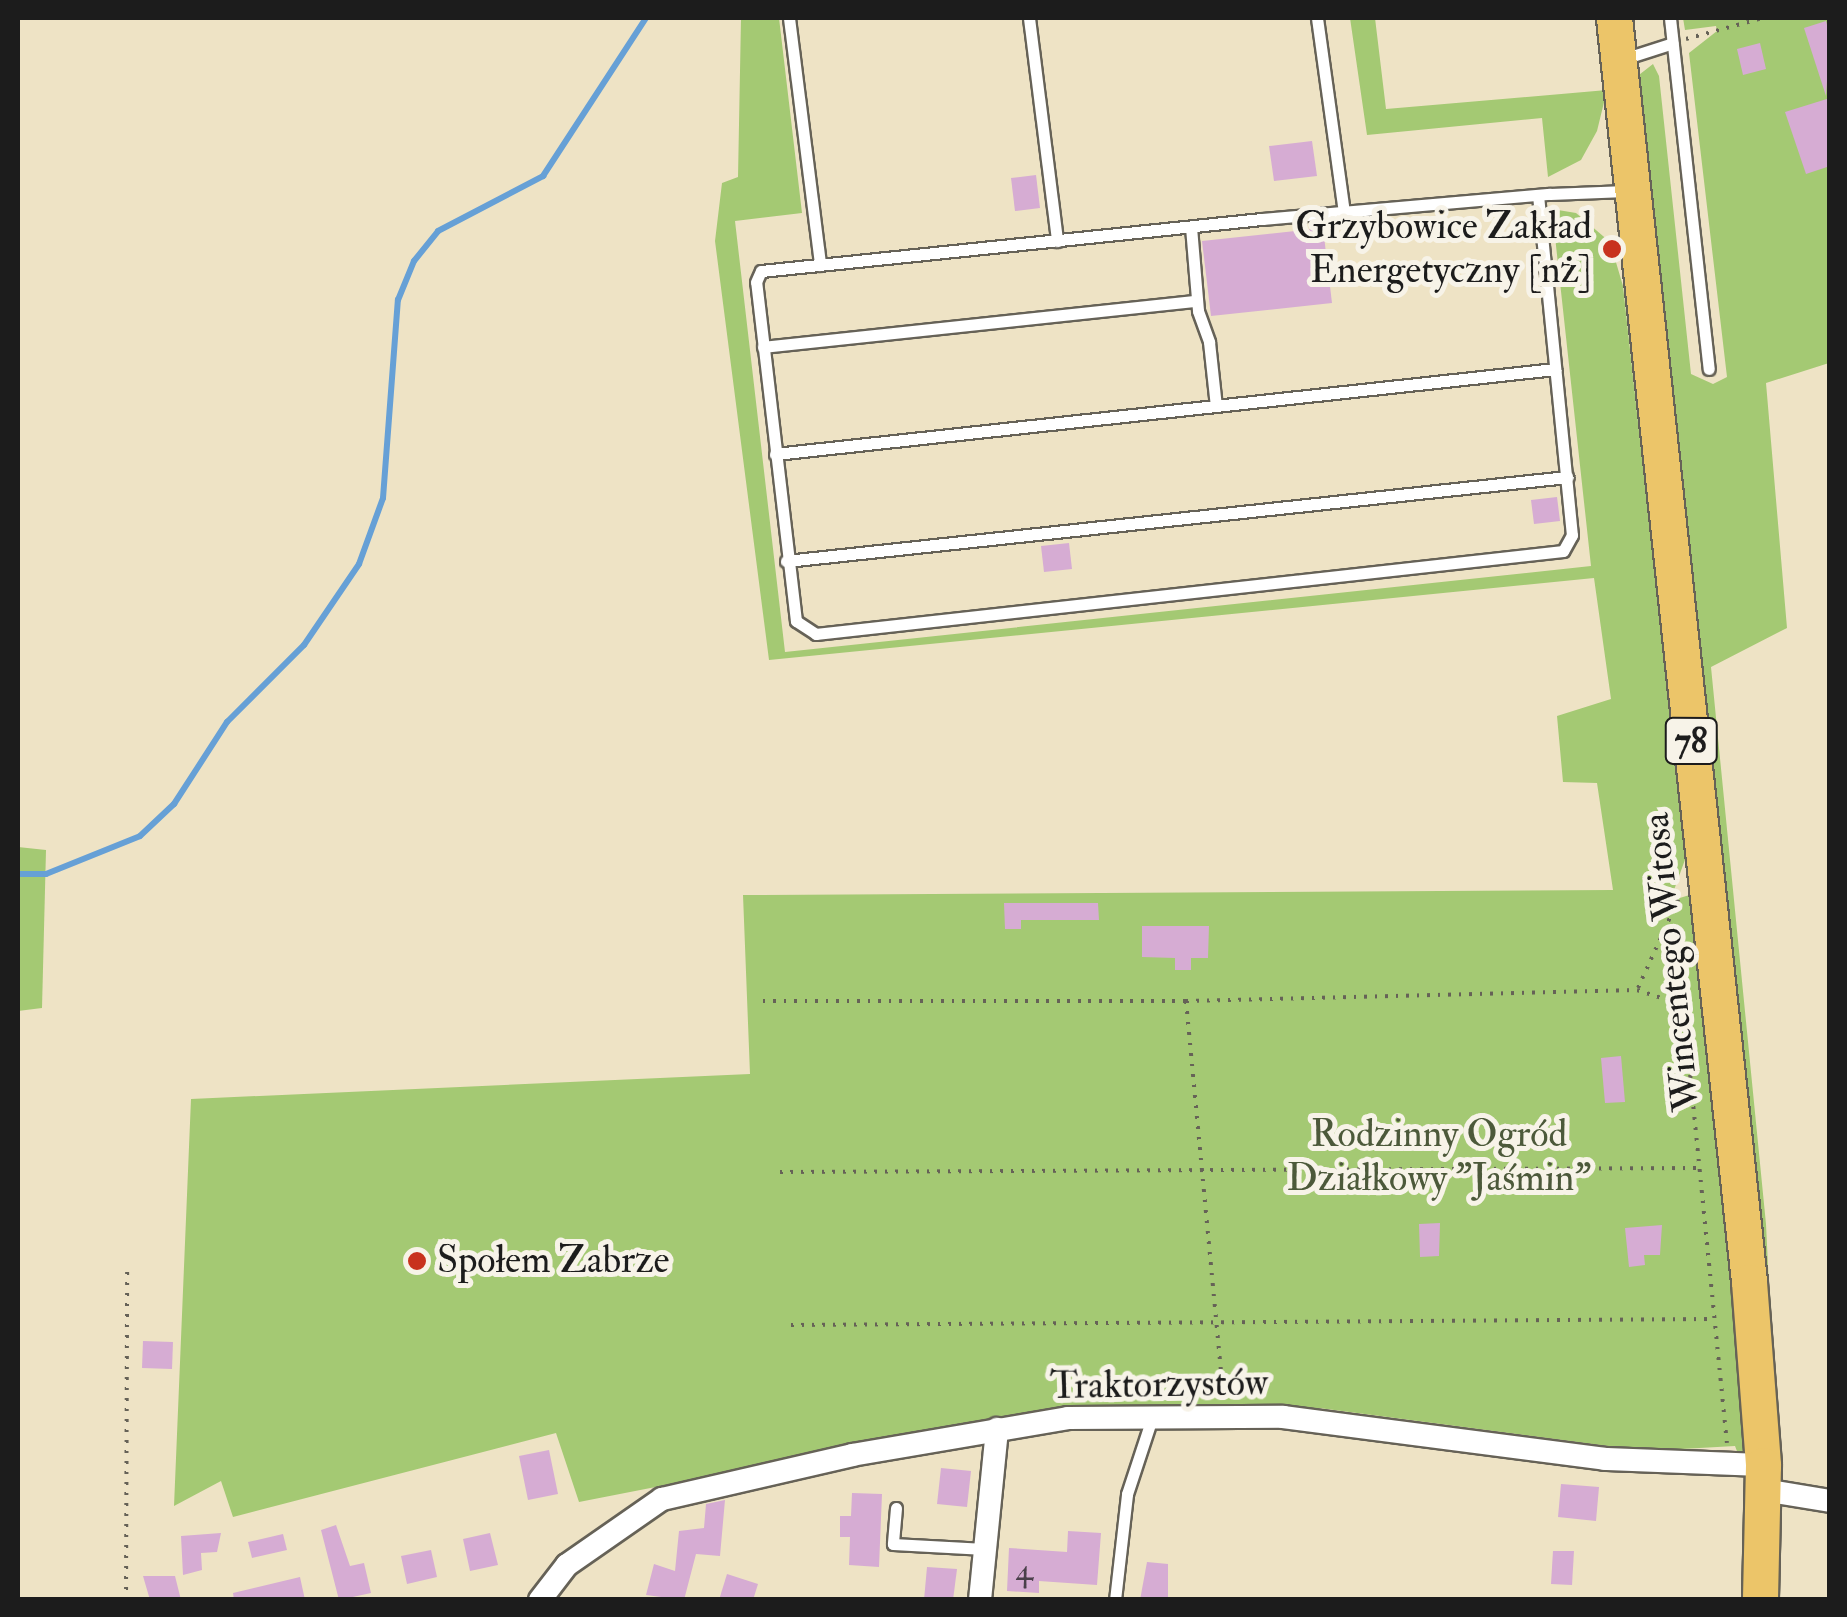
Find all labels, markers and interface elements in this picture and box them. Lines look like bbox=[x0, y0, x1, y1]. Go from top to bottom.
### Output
place label: Grzybowice Zakład Energetyczny [nż] bbox=[1295, 204, 1592, 294]
marker: Grzybowice Zakład Energetyczny [nż] bbox=[1601, 238, 1623, 260]
road number: 78 bbox=[1664, 711, 1718, 771]
street label: Wincentego Witosa bbox=[1634, 811, 1710, 1113]
park label: Rodzinny Ogród Działkowy "Jaśmin" bbox=[1287, 1112, 1591, 1202]
place label: Społem Zabrze bbox=[437, 1238, 669, 1284]
marker: Społem Zabrze bbox=[406, 1250, 428, 1272]
street label: Traktorzystów bbox=[1050, 1360, 1268, 1410]
house number: 4 bbox=[1015, 1551, 1033, 1589]

